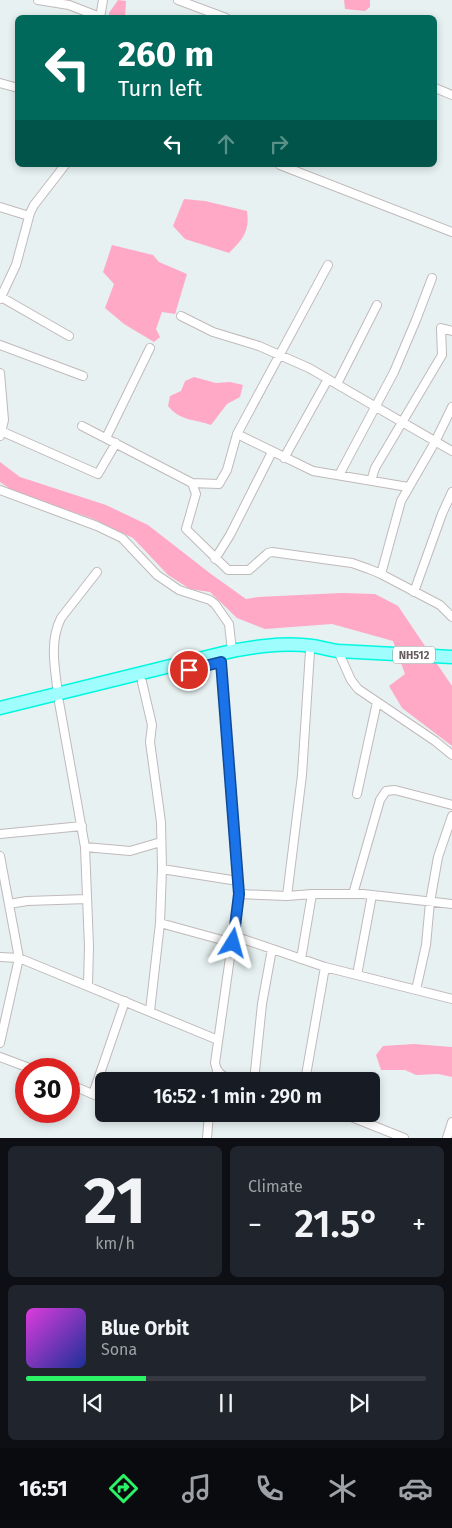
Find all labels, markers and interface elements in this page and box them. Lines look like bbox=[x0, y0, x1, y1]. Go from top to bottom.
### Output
text: 260 m bbox=[118, 33, 214, 75]
icon: left bbox=[35, 35, 100, 100]
text: Turn left bbox=[118, 75, 202, 102]
icon: left bbox=[159, 130, 187, 158]
icon: ahead bbox=[212, 130, 240, 158]
icon: right bbox=[265, 130, 293, 158]
road number: NH512 bbox=[393, 646, 435, 664]
pin bbox=[168, 649, 210, 691]
icon: arrive bbox=[175, 656, 203, 684]
position arrow bbox=[206, 916, 258, 968]
speed limit sign: 30 bbox=[15, 1058, 80, 1123]
text: 16:52 · 1 min · 290 m bbox=[153, 1085, 322, 1108]
text: 21 bbox=[84, 1162, 146, 1240]
text: Climate bbox=[248, 1177, 303, 1196]
text: 21.5° bbox=[295, 1201, 379, 1247]
text: − bbox=[248, 1208, 262, 1241]
text: + bbox=[412, 1208, 426, 1241]
text: km/h bbox=[95, 1234, 135, 1253]
text: Blue Orbit bbox=[101, 1317, 189, 1340]
text: Sona bbox=[101, 1340, 137, 1359]
icon: previous bbox=[79, 1389, 107, 1417]
icon: pause bbox=[212, 1389, 240, 1417]
icon: next bbox=[345, 1389, 373, 1417]
icon: directions bbox=[106, 1471, 141, 1506]
icon: music bbox=[179, 1471, 214, 1506]
icon: phone bbox=[252, 1471, 287, 1506]
icon: climate bbox=[325, 1471, 360, 1506]
icon: car bbox=[398, 1471, 433, 1506]
text: 16:51 bbox=[19, 1475, 68, 1502]

